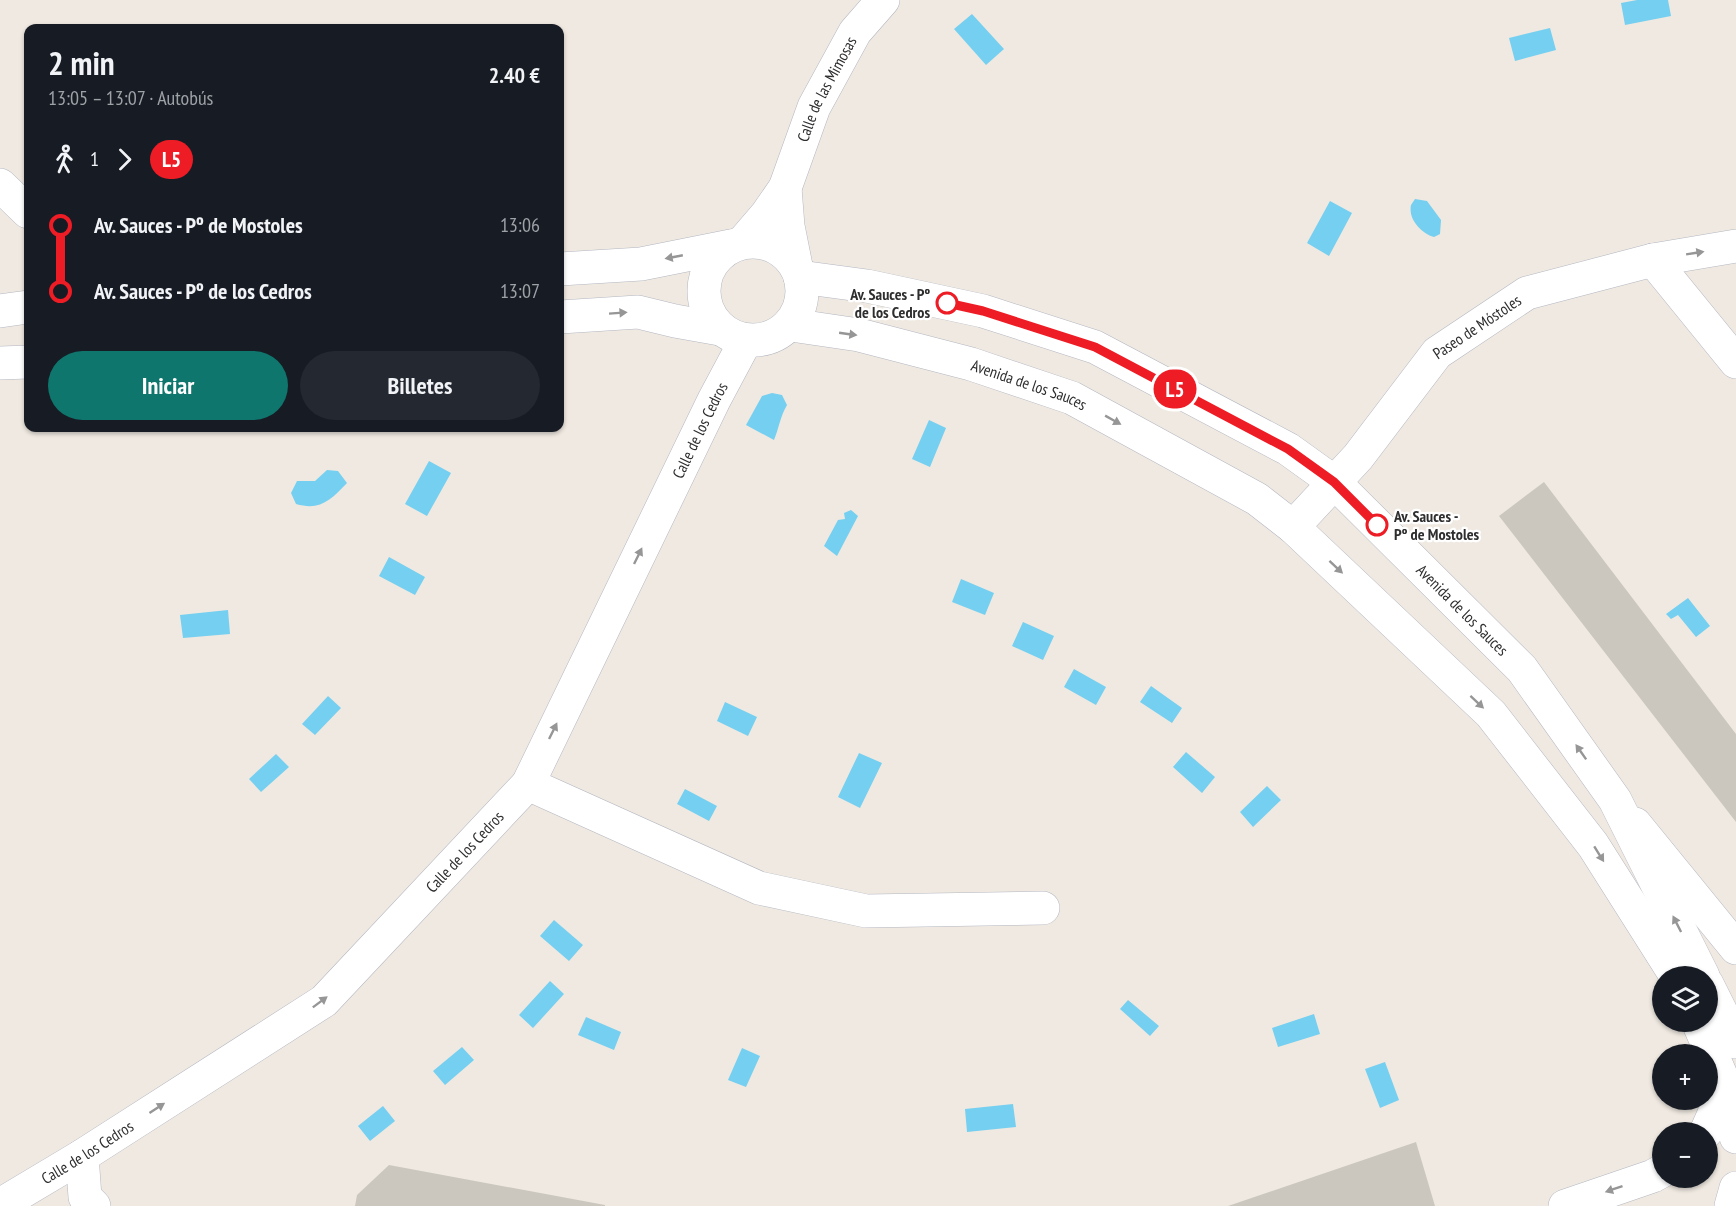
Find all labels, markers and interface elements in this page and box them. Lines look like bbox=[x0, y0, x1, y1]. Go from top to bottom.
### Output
street label: Calle de las Mimosas bbox=[792, 33, 861, 144]
text: 2 min bbox=[48, 41, 115, 84]
text: 2.40 € bbox=[489, 61, 540, 89]
text: 13:05 – 13:07 · Autobús bbox=[48, 85, 213, 111]
icon: walk bbox=[48, 143, 81, 176]
icon: forward bbox=[108, 143, 141, 176]
text: 1 bbox=[90, 146, 99, 172]
text: L5 bbox=[162, 146, 181, 173]
text: Av. Sauces - Pº de Mostoles bbox=[94, 211, 303, 239]
text: 13:06 bbox=[500, 212, 540, 238]
one-way arrow bbox=[1685, 248, 1704, 257]
one-way arrow bbox=[664, 253, 683, 262]
text: Av. Sauces - Pº de los Cedros bbox=[94, 277, 312, 305]
text: 13:07 bbox=[500, 278, 540, 304]
place label: Av. Sauces - Pº de los Cedros bbox=[849, 284, 930, 322]
street label: Paseo de Móstoles bbox=[1429, 290, 1525, 363]
marker: Av. Sauces - Pº de los Cedros bbox=[936, 292, 958, 314]
one-way arrow bbox=[608, 308, 627, 318]
one-way arrow bbox=[839, 329, 858, 338]
button: Iniciar bbox=[48, 351, 288, 420]
button: Billetes bbox=[300, 351, 540, 420]
street label: Avenida de los Sauces bbox=[969, 355, 1091, 414]
line badge: L5 bbox=[1148, 370, 1202, 408]
text: L5 bbox=[1166, 376, 1184, 403]
street label: Calle de los Cedros bbox=[668, 379, 732, 482]
one-way arrow bbox=[1104, 415, 1121, 425]
place label: Av. Sauces - Pº de Mostoles bbox=[1393, 506, 1480, 544]
marker: Av. Sauces - Pº de Mostoles bbox=[1366, 514, 1388, 536]
one-way arrow bbox=[634, 547, 643, 564]
one-way arrow bbox=[1328, 560, 1342, 574]
street label: Avenida de los Sauces bbox=[1412, 560, 1513, 660]
one-way arrow bbox=[1470, 694, 1484, 708]
one-way arrow bbox=[549, 723, 558, 740]
one-way arrow bbox=[1575, 745, 1587, 761]
street label: Calle de los Cedros bbox=[421, 807, 508, 897]
one-way arrow bbox=[1593, 846, 1604, 862]
one-way arrow bbox=[1673, 916, 1682, 933]
map controls bbox=[1652, 966, 1718, 1188]
button: layers bbox=[1652, 966, 1718, 1032]
one-way arrow bbox=[313, 997, 328, 1009]
button: + bbox=[1652, 1044, 1718, 1110]
one-way arrow bbox=[149, 1103, 165, 1114]
street label: Calle de los Cedros bbox=[38, 1116, 137, 1188]
button: − bbox=[1652, 1122, 1718, 1188]
one-way arrow bbox=[1605, 1185, 1623, 1195]

